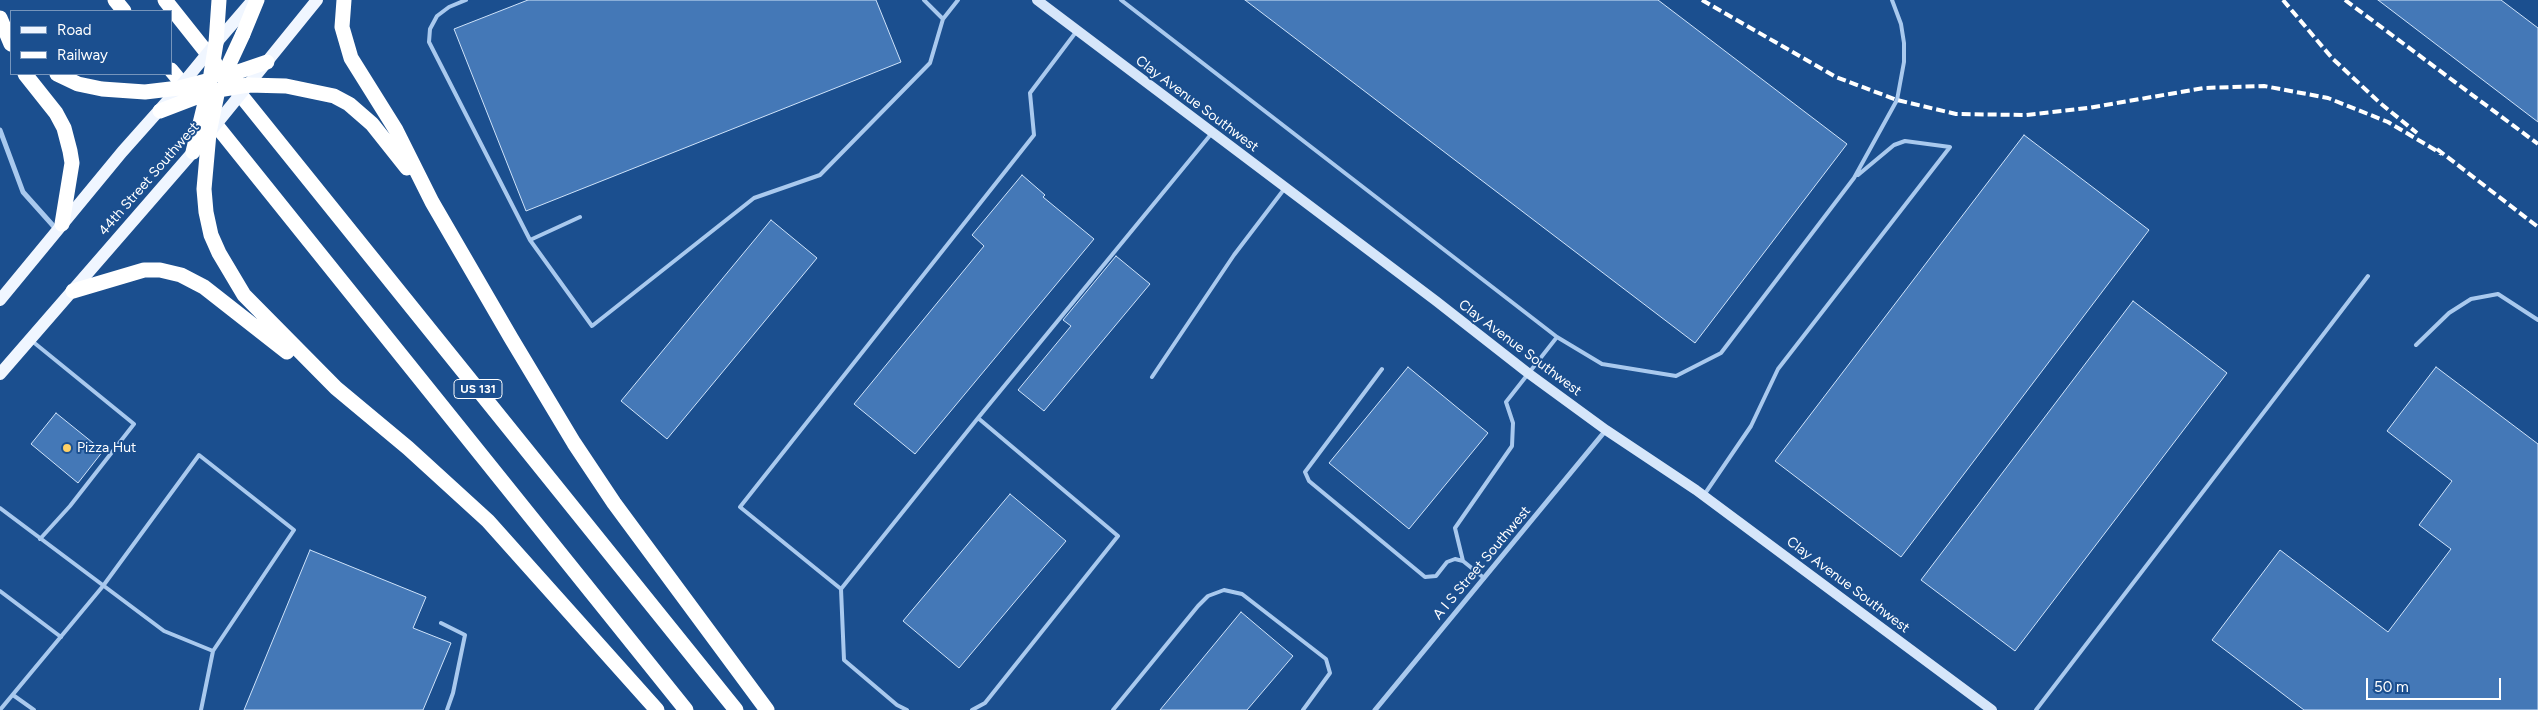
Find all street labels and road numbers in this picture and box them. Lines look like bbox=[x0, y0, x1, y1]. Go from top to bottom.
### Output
street label: Clay Avenue Southwest bbox=[1132, 52, 1262, 156]
street label: 44th Street Southwest bbox=[95, 119, 203, 239]
street label: Clay Avenue Southwest bbox=[1455, 296, 1585, 400]
road number: US 131 bbox=[454, 379, 502, 398]
street label: A I S Street Southwest bbox=[1430, 503, 1534, 623]
street label: Clay Avenue Southwest bbox=[1783, 533, 1913, 637]

